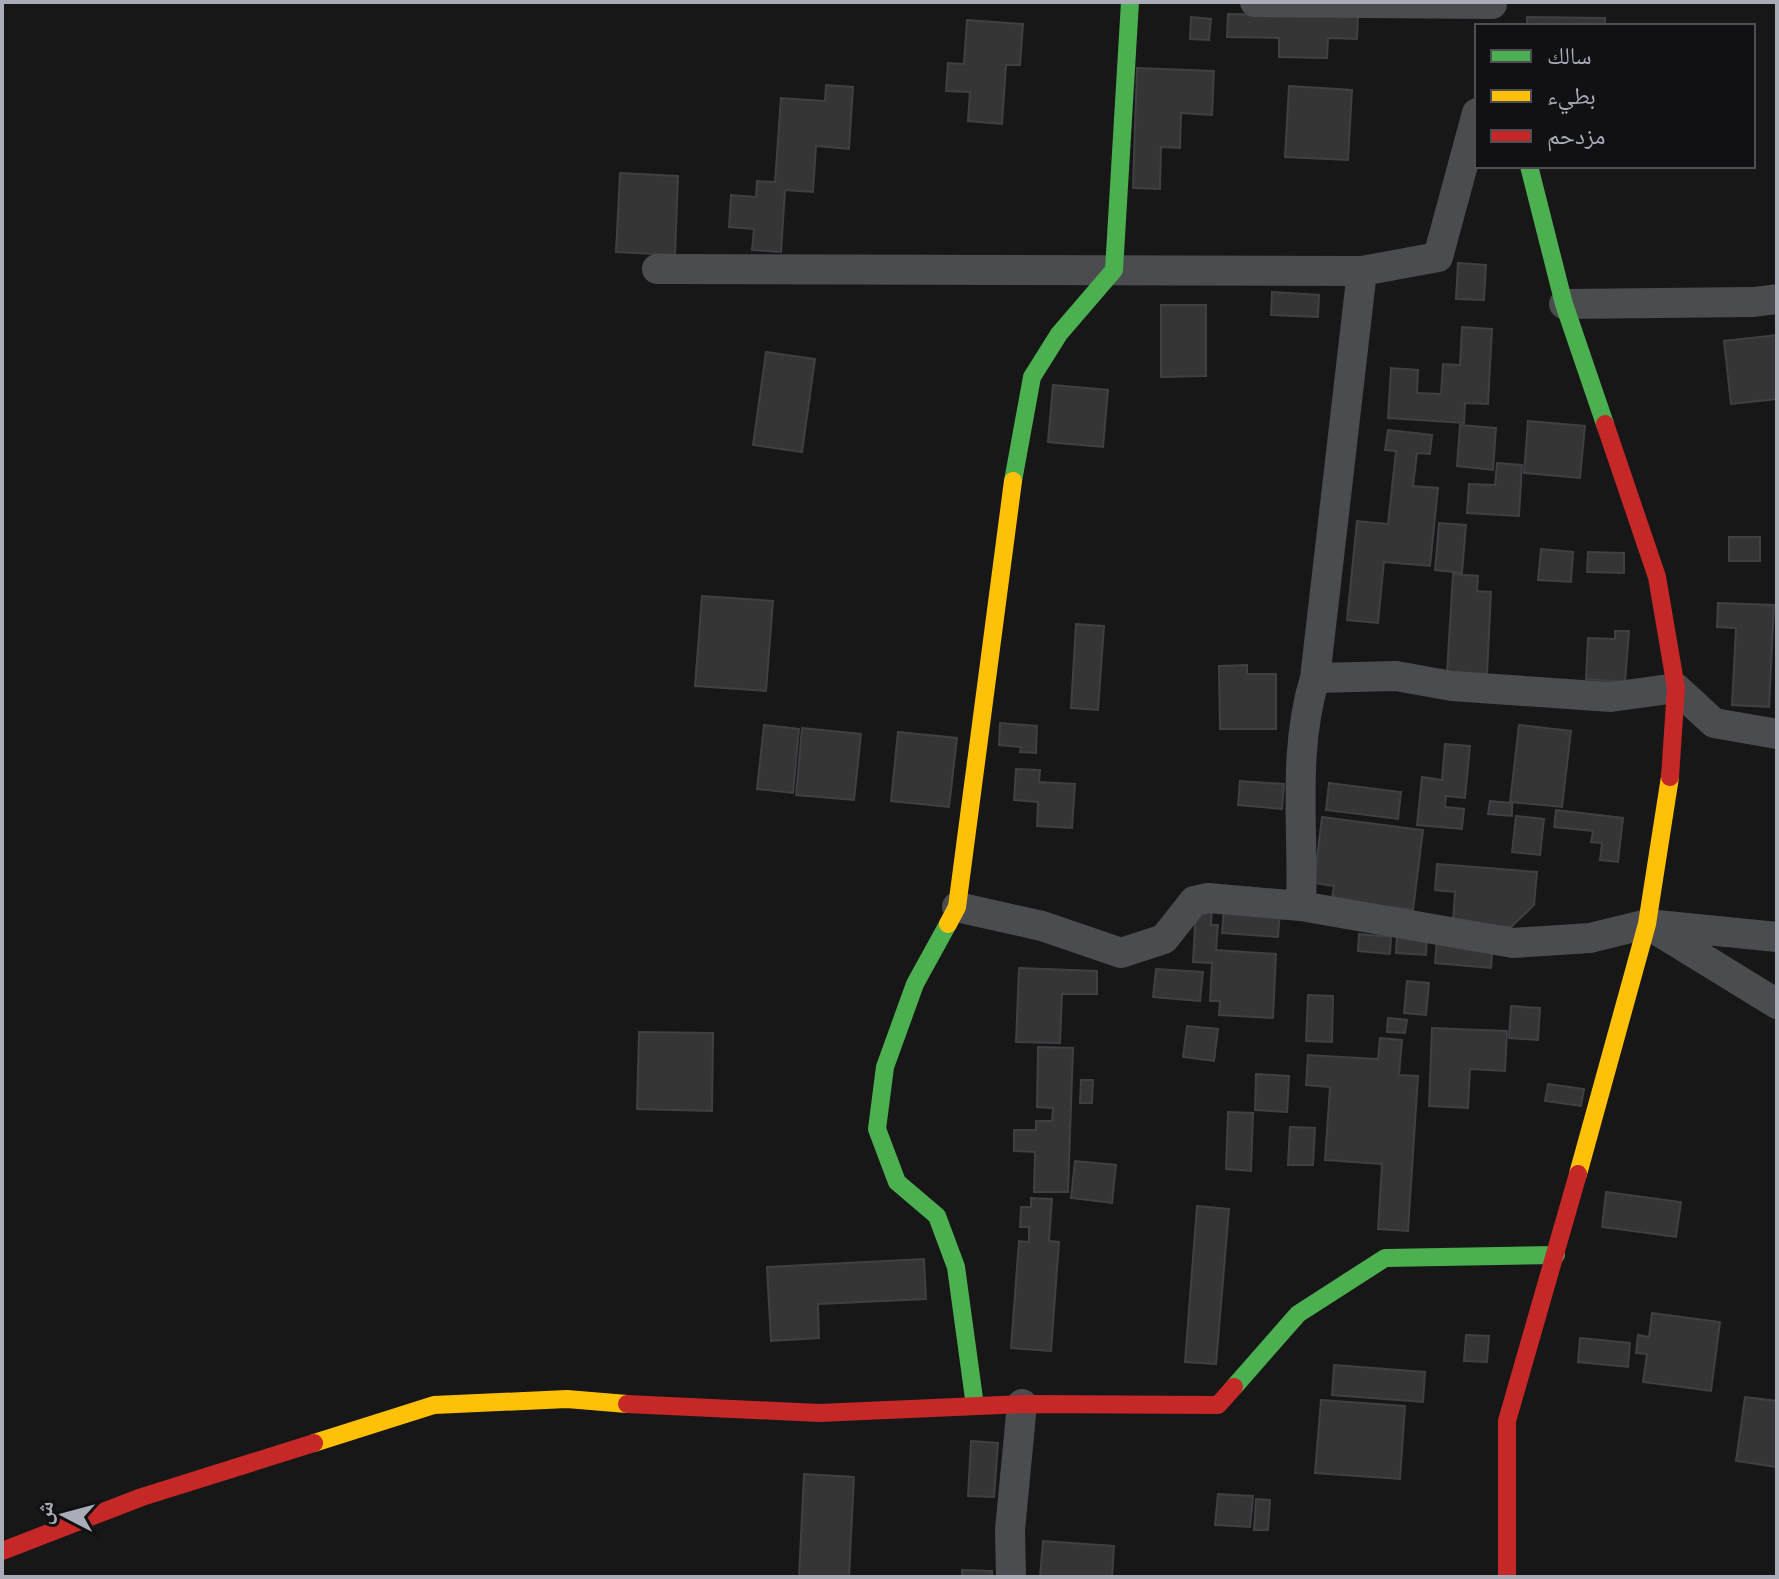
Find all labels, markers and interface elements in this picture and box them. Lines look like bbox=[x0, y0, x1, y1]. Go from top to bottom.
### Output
legend bbox=[1475, 24, 1755, 168]
text: سالك bbox=[1547, 42, 1592, 70]
text: بطيء bbox=[1547, 82, 1596, 115]
text: مزدحم bbox=[1547, 122, 1606, 152]
north arrow bbox=[24, 1475, 104, 1555]
text: ش bbox=[30, 1500, 59, 1526]

